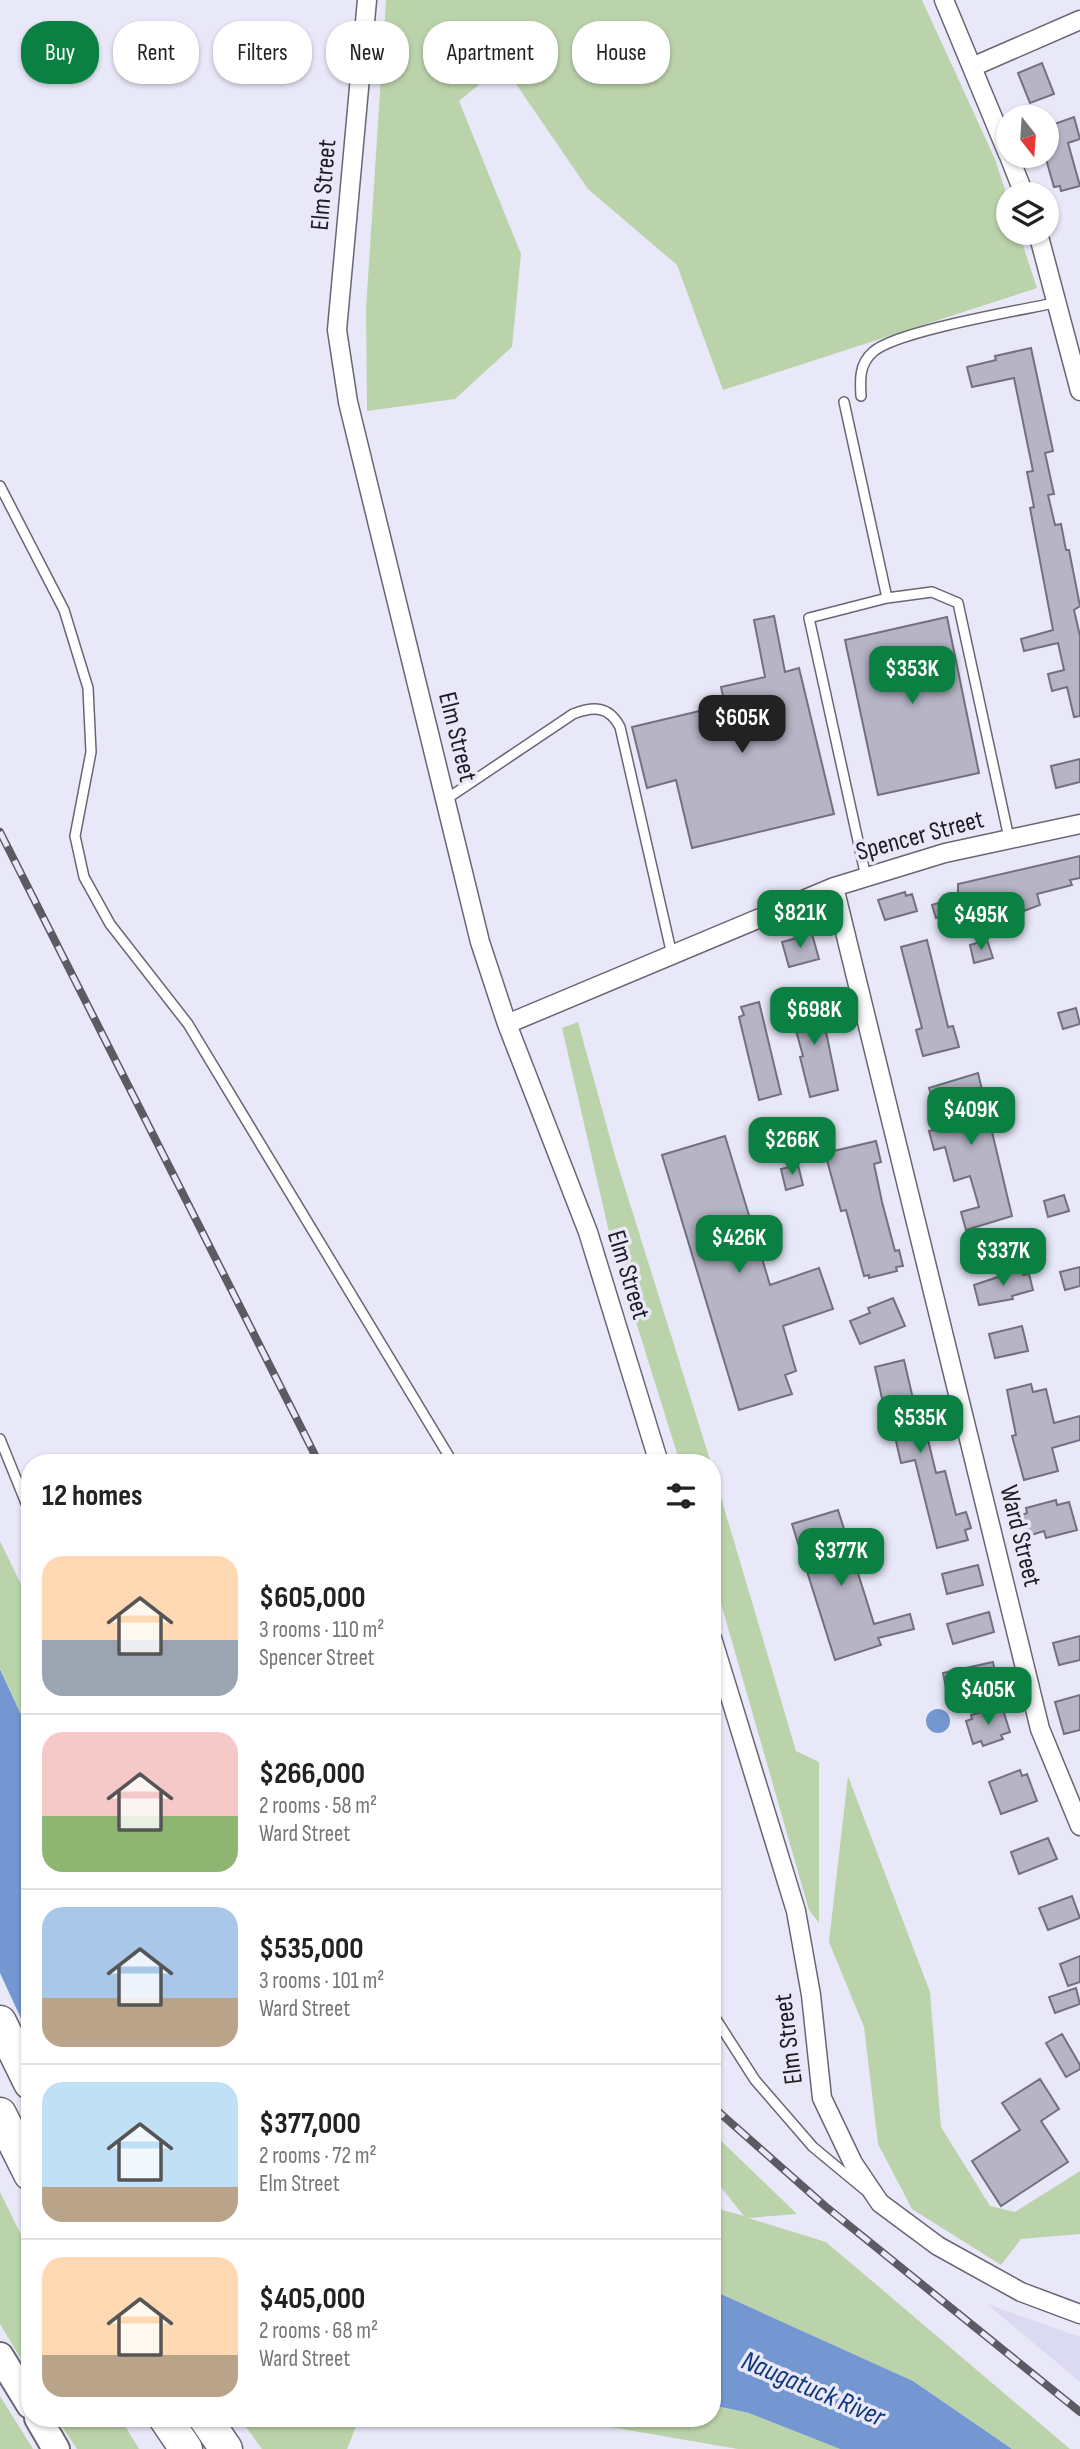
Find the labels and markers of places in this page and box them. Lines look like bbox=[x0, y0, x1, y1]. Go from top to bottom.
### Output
pin: $353K bbox=[863, 646, 961, 706]
pin: $605K bbox=[693, 696, 791, 755]
pin: $821K bbox=[751, 890, 849, 950]
pin: $495K bbox=[932, 892, 1030, 952]
pin: $698K bbox=[765, 988, 863, 1047]
pin: $409K bbox=[922, 1088, 1020, 1147]
pin: $266K bbox=[743, 1118, 841, 1177]
pin: $426K bbox=[690, 1216, 788, 1275]
pin: $337K bbox=[954, 1228, 1052, 1288]
pin: $535K bbox=[871, 1396, 969, 1455]
pin: $377K bbox=[792, 1528, 890, 1588]
pin: $405K bbox=[939, 1668, 1037, 1727]

